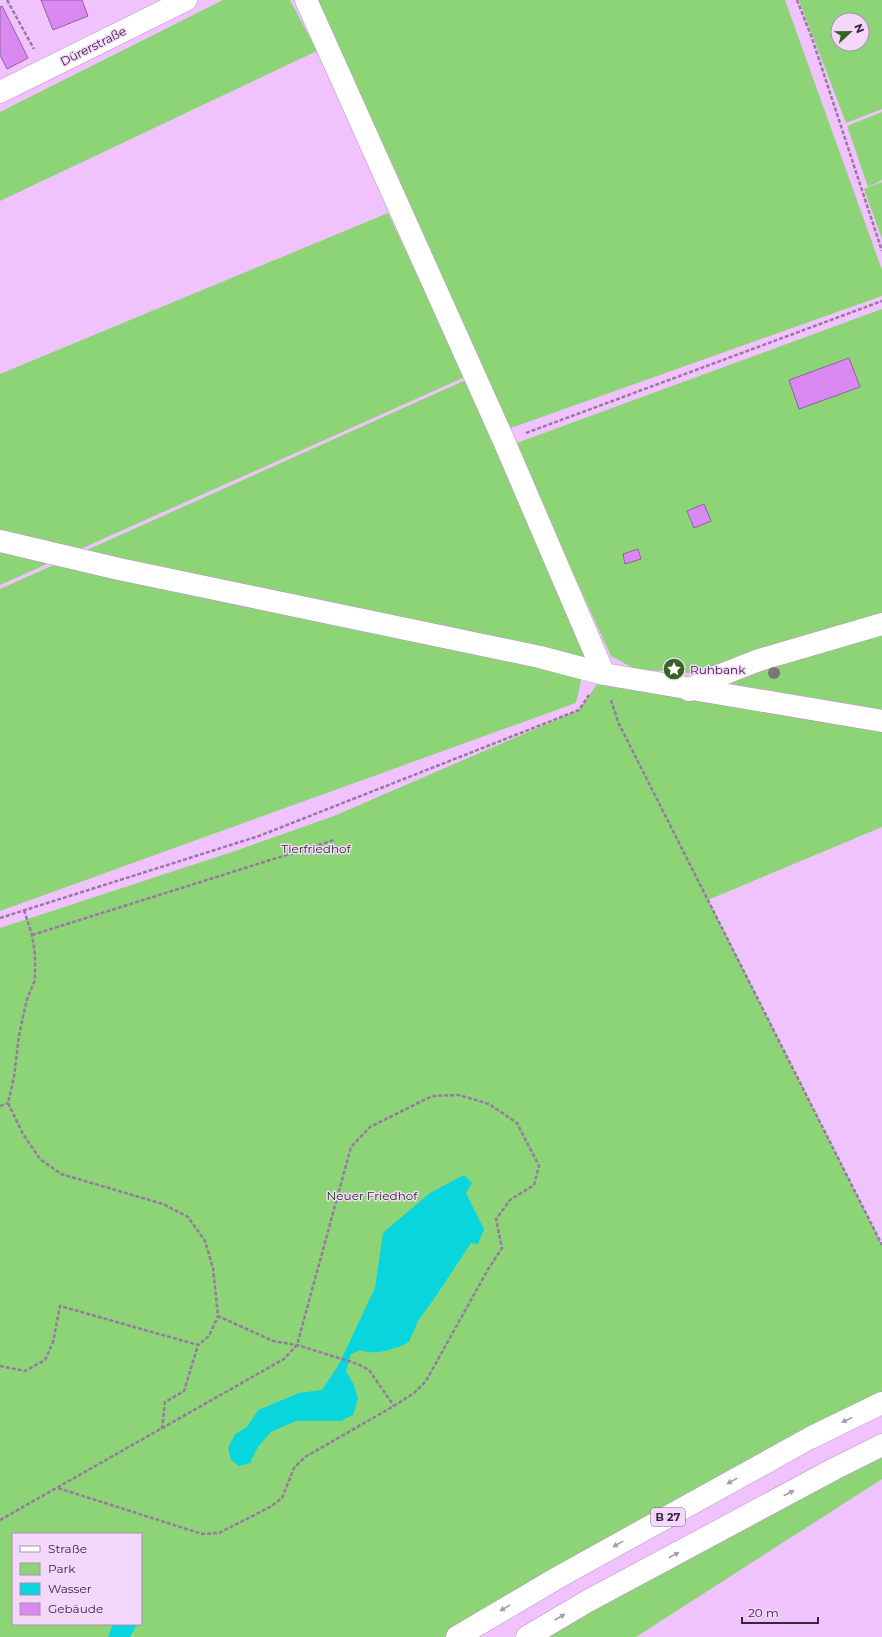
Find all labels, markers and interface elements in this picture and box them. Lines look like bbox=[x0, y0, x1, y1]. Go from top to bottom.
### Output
north arrow bbox=[830, 12, 870, 52]
text: N bbox=[851, 22, 867, 35]
street label: Dürerstraße bbox=[57, 23, 129, 69]
place icon: Ruhbank bbox=[661, 656, 687, 682]
place label: Ruhbank bbox=[690, 662, 746, 677]
park label: Tierfriedhof bbox=[281, 841, 352, 856]
park label: Neuer Friedhof bbox=[327, 1188, 418, 1203]
one-way arrow bbox=[841, 1417, 853, 1423]
one-way arrow bbox=[726, 1478, 738, 1485]
one-way arrow bbox=[783, 1490, 794, 1496]
road number: B 27 bbox=[651, 1508, 685, 1526]
legend bbox=[12, 1533, 142, 1625]
text: Straße bbox=[48, 1541, 87, 1556]
one-way arrow bbox=[613, 1541, 624, 1548]
one-way arrow bbox=[668, 1551, 680, 1558]
text: Park bbox=[48, 1561, 76, 1576]
text: Wasser bbox=[48, 1581, 92, 1596]
scale bar bbox=[742, 1599, 818, 1625]
text: Gebäude bbox=[48, 1601, 103, 1616]
one-way arrow bbox=[499, 1605, 511, 1612]
text: 20 m bbox=[748, 1605, 779, 1620]
one-way arrow bbox=[554, 1614, 566, 1621]

